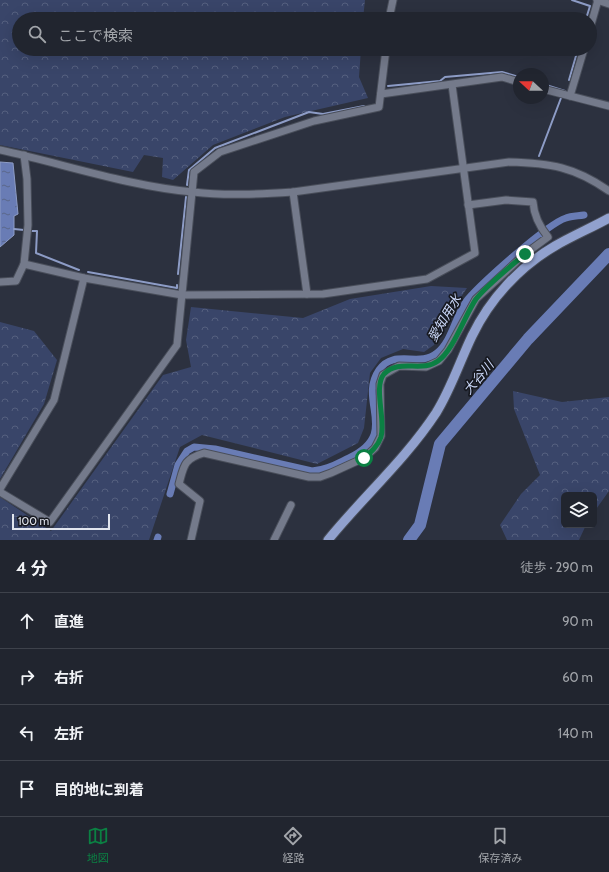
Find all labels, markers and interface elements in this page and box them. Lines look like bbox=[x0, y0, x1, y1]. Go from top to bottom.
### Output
search box bbox=[12, 12, 597, 56]
icon: search bbox=[26, 23, 48, 45]
text: ここで検索 bbox=[58, 27, 133, 45]
north arrow bbox=[513, 68, 549, 104]
route end bbox=[516, 245, 534, 263]
water label: 愛知用水 bbox=[424, 290, 465, 344]
water label: 大谷川 bbox=[459, 355, 498, 397]
route start bbox=[355, 449, 373, 467]
map controls bbox=[561, 492, 597, 528]
button: layers bbox=[561, 492, 597, 528]
scale bar bbox=[12, 512, 110, 531]
text: 100 m bbox=[18, 514, 49, 528]
text: 4 分 bbox=[16, 558, 47, 578]
text: 徒歩 · 290 m bbox=[520, 559, 593, 575]
icon: ahead bbox=[16, 610, 38, 632]
text: 直進 bbox=[54, 613, 84, 631]
text: 90 m bbox=[562, 613, 593, 629]
icon: right bbox=[16, 666, 38, 688]
text: 右折 bbox=[54, 669, 84, 687]
text: 60 m bbox=[562, 669, 593, 685]
icon: left bbox=[16, 722, 38, 744]
text: 左折 bbox=[54, 725, 84, 743]
text: 140 m bbox=[558, 725, 593, 741]
icon: arrive bbox=[16, 778, 38, 800]
text: 目的地に到着 bbox=[54, 781, 144, 799]
tab: 地図 bbox=[87, 825, 109, 865]
tab: 経路 bbox=[282, 825, 304, 865]
tab: 保存済み bbox=[478, 825, 522, 865]

